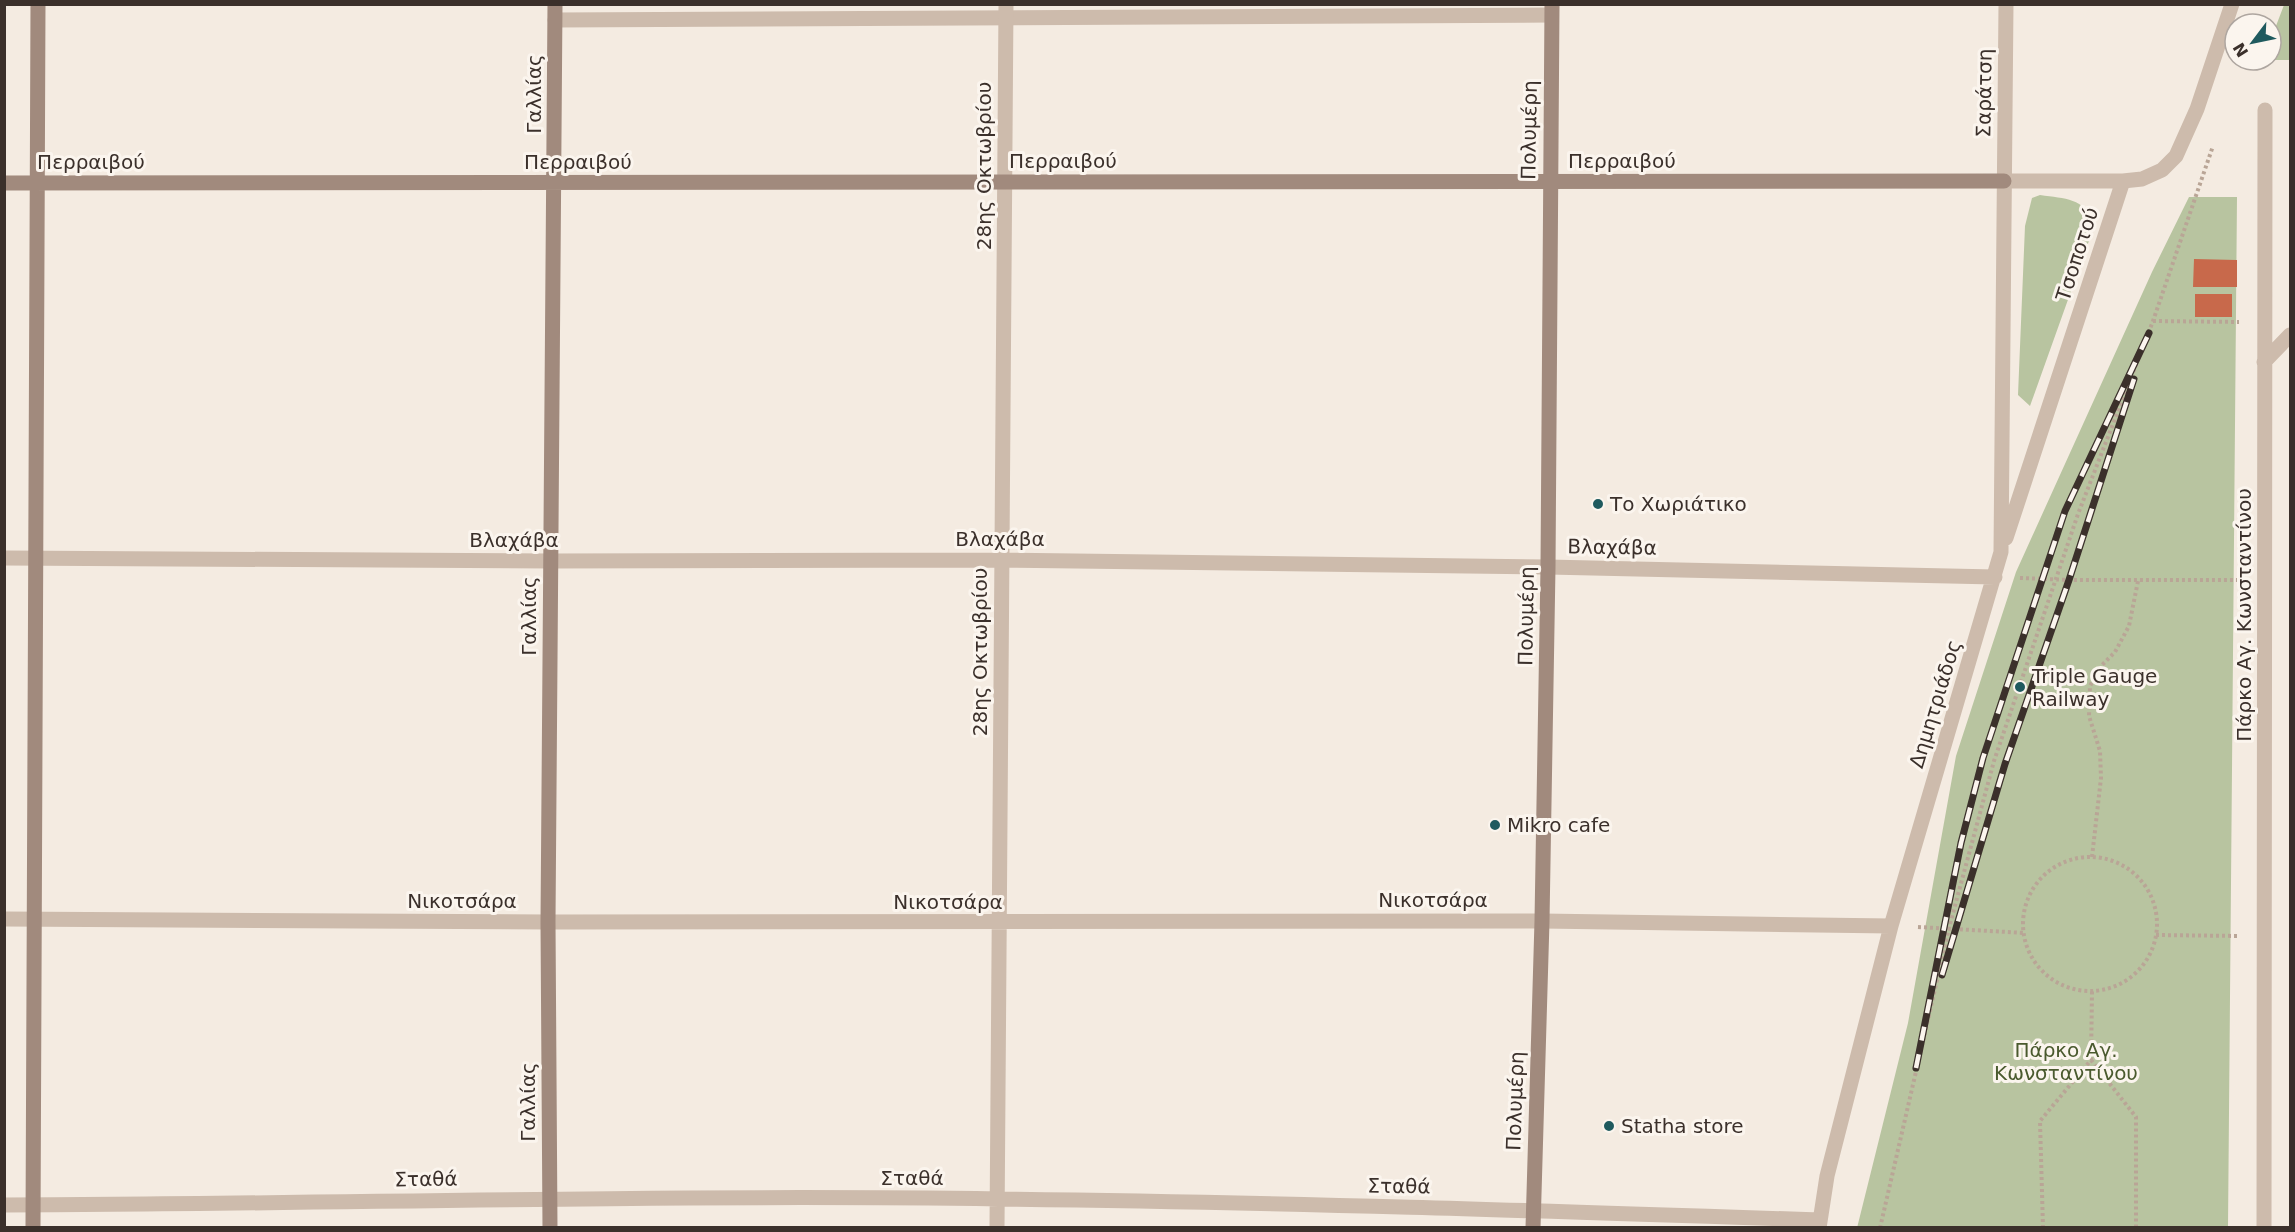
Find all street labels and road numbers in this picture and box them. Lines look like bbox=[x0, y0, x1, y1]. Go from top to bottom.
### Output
street label: Σαράτση bbox=[1971, 48, 1997, 138]
street label: Γαλλίας bbox=[522, 54, 546, 134]
street label: Πολυμέρη bbox=[1516, 80, 1542, 180]
street label: 28ης Οκτωβρίου bbox=[972, 82, 996, 250]
street label: Περραιβού bbox=[1009, 149, 1117, 173]
street label: Περραιβού bbox=[1568, 149, 1676, 173]
street label: Περραιβού bbox=[37, 150, 145, 174]
street label: Περραιβού bbox=[524, 150, 632, 174]
street label: Τσοποτού bbox=[2050, 204, 2103, 305]
street label: Πάρκο Αγ. Κωνσταντίνου bbox=[2232, 488, 2256, 742]
street label: Βλαχάβα bbox=[955, 527, 1045, 551]
street label: Βλαχάβα bbox=[469, 528, 559, 552]
street label: Βλαχάβα bbox=[1567, 534, 1657, 560]
street label: Πολυμέρη bbox=[1513, 566, 1539, 666]
street label: 28ης Οκτωβρίου bbox=[968, 568, 992, 736]
street label: Γαλλίας bbox=[517, 576, 541, 656]
street label: Δημητριάδος bbox=[1904, 637, 1966, 771]
street label: Νικοτσάρα bbox=[1378, 888, 1488, 912]
street label: Νικοτσάρα bbox=[407, 889, 517, 913]
street label: Νικοτσάρα bbox=[893, 890, 1003, 914]
street label: Πολυμέρη bbox=[1501, 1051, 1529, 1151]
street label: Γαλλίας bbox=[516, 1062, 540, 1142]
street label: Σταθά bbox=[394, 1166, 458, 1192]
street label: Σταθά bbox=[880, 1166, 944, 1190]
street label: Σταθά bbox=[1367, 1173, 1431, 1199]

